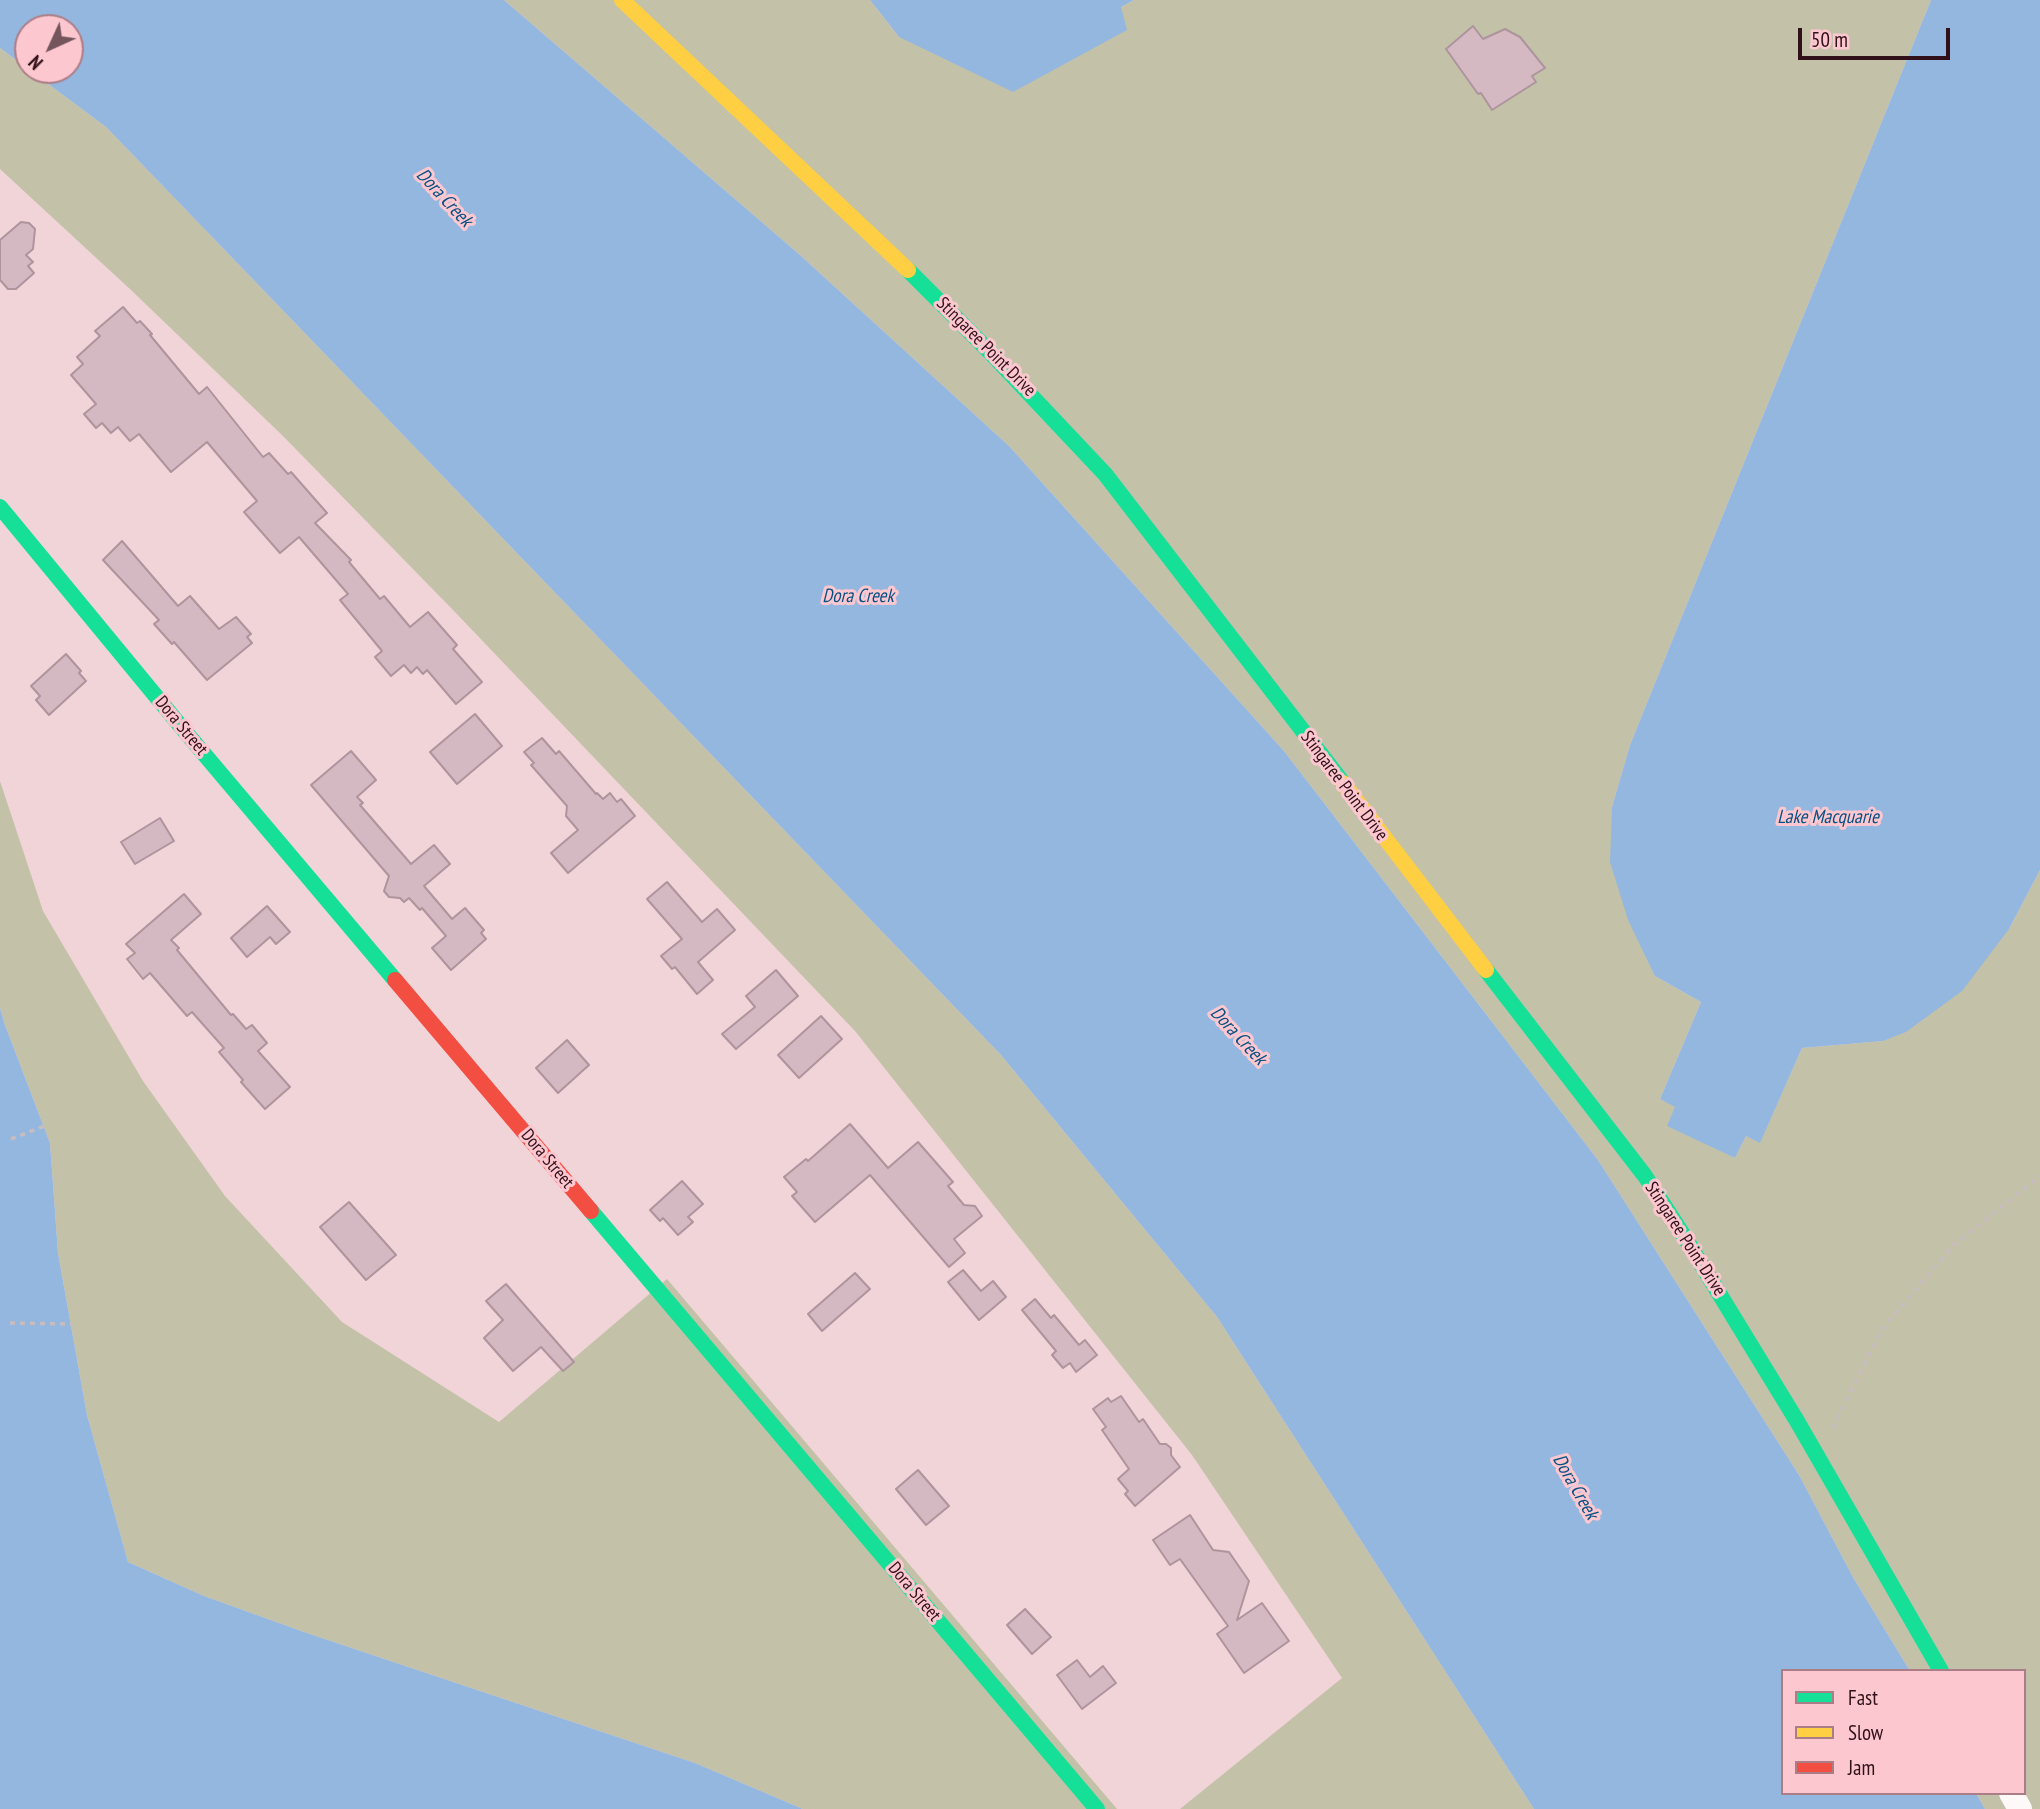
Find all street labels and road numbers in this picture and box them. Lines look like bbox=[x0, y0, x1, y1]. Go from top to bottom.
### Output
street label: Stingaree Point Drive bbox=[932, 293, 1040, 401]
street label: Dora Street bbox=[150, 692, 212, 760]
street label: Stingaree Point Drive bbox=[1296, 727, 1392, 845]
street label: Dora Street bbox=[516, 1125, 578, 1193]
street label: Stingaree Point Drive bbox=[1640, 1178, 1730, 1300]
street label: Dora Street bbox=[883, 1558, 945, 1626]

